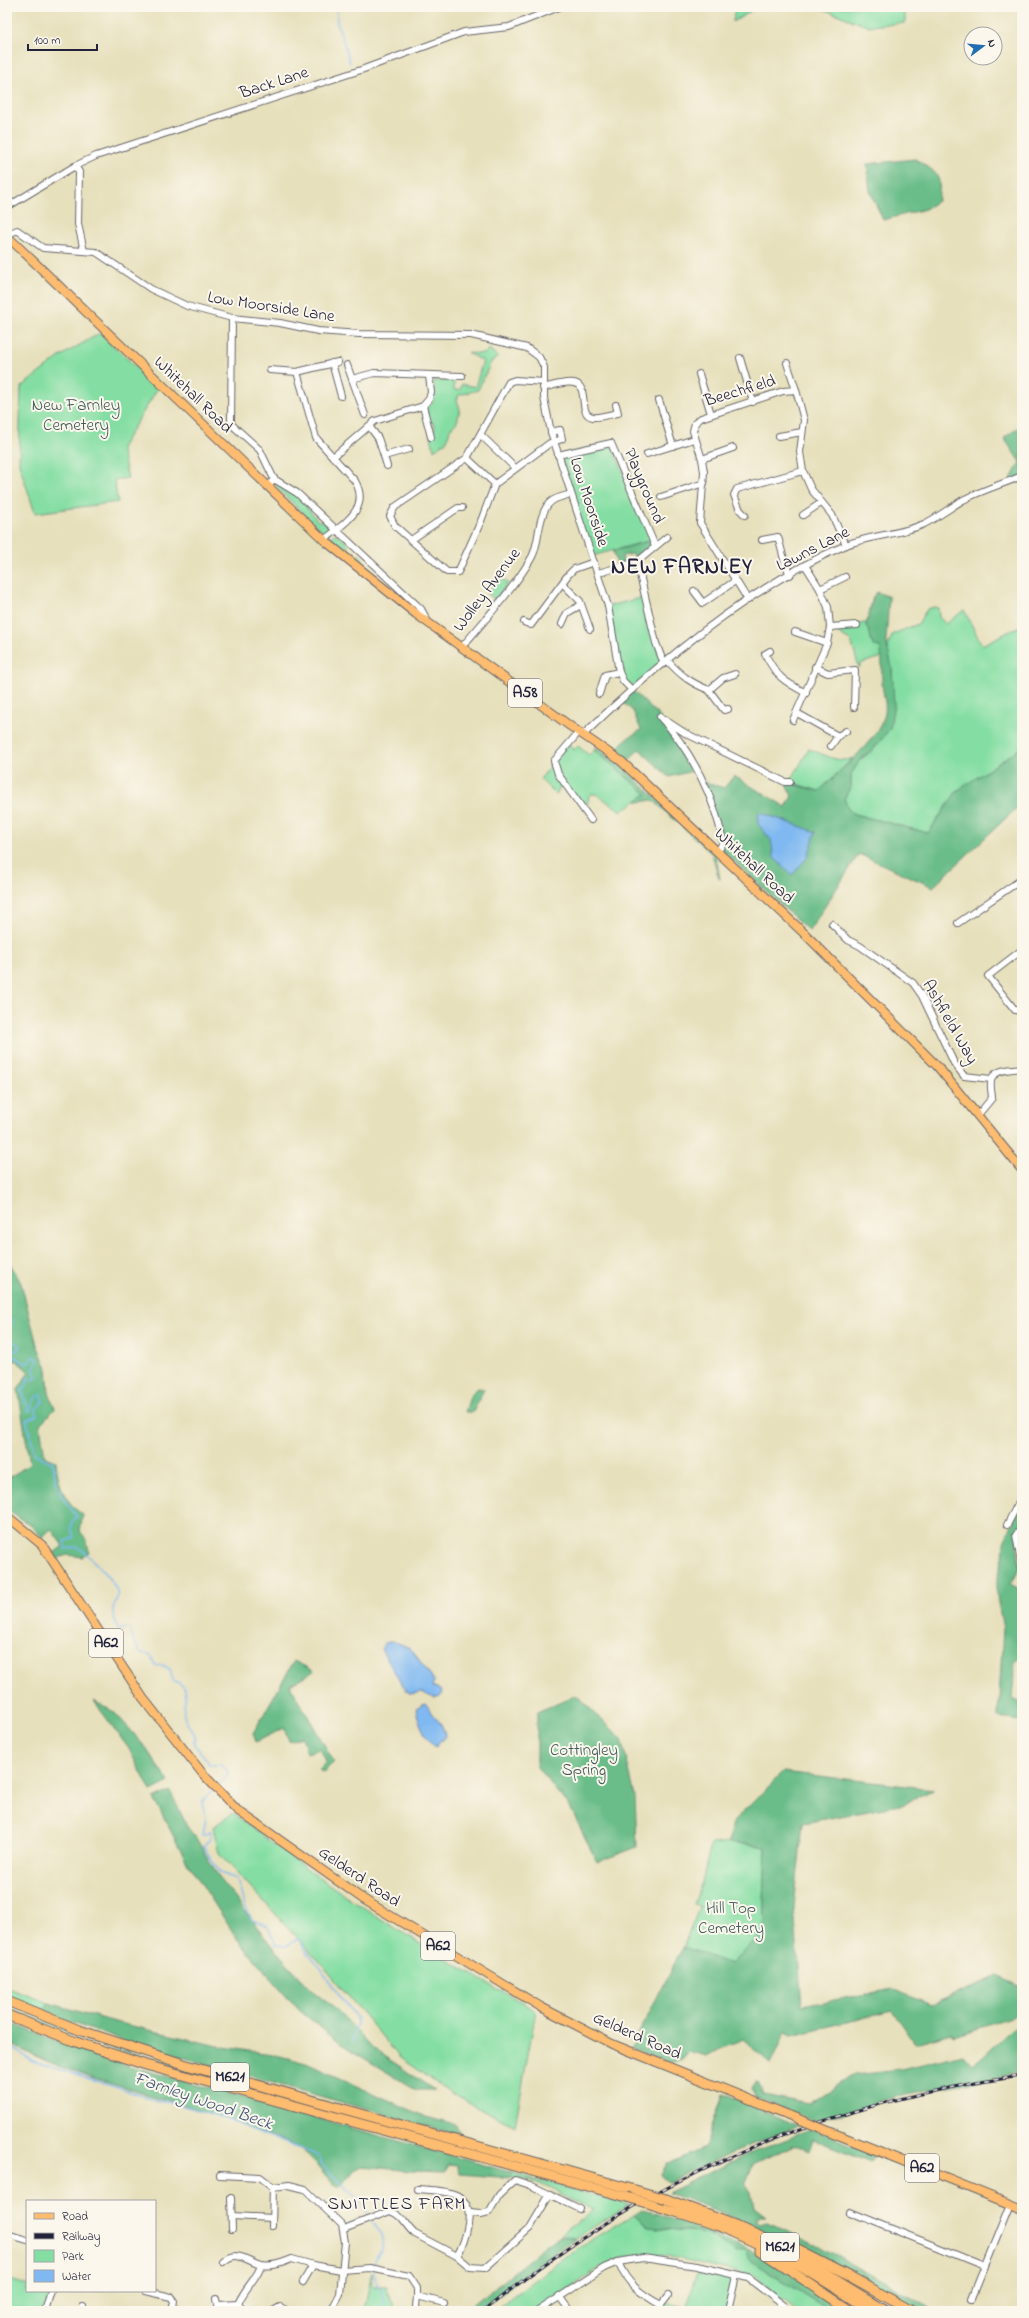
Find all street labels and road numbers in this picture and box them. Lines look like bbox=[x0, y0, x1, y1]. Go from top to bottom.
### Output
street label: Back Lane bbox=[235, 60, 312, 106]
street label: Low Moorside Lane bbox=[206, 285, 337, 329]
street label: Whitehall Road bbox=[148, 351, 239, 440]
street label: Beechfield bbox=[700, 368, 779, 414]
street label: Playground bbox=[615, 444, 671, 529]
street label: Low Moorside bbox=[563, 454, 615, 550]
street label: Lawns Lane bbox=[772, 520, 854, 578]
street label: Wolley Avenue bbox=[447, 542, 528, 638]
road number: A58 bbox=[508, 679, 542, 707]
street label: Whitehall Road bbox=[708, 822, 800, 910]
street label: Ashfield Way bbox=[915, 975, 984, 1070]
road number: A62 bbox=[89, 1629, 123, 1657]
street label: Gelderd Road bbox=[313, 1840, 405, 1914]
road number: A62 bbox=[421, 1932, 455, 1960]
street label: Gelderd Road bbox=[589, 2005, 686, 2067]
road number: M621 bbox=[211, 2063, 249, 2091]
road number: A62 bbox=[905, 2154, 939, 2182]
road number: M621 bbox=[761, 2233, 799, 2261]

